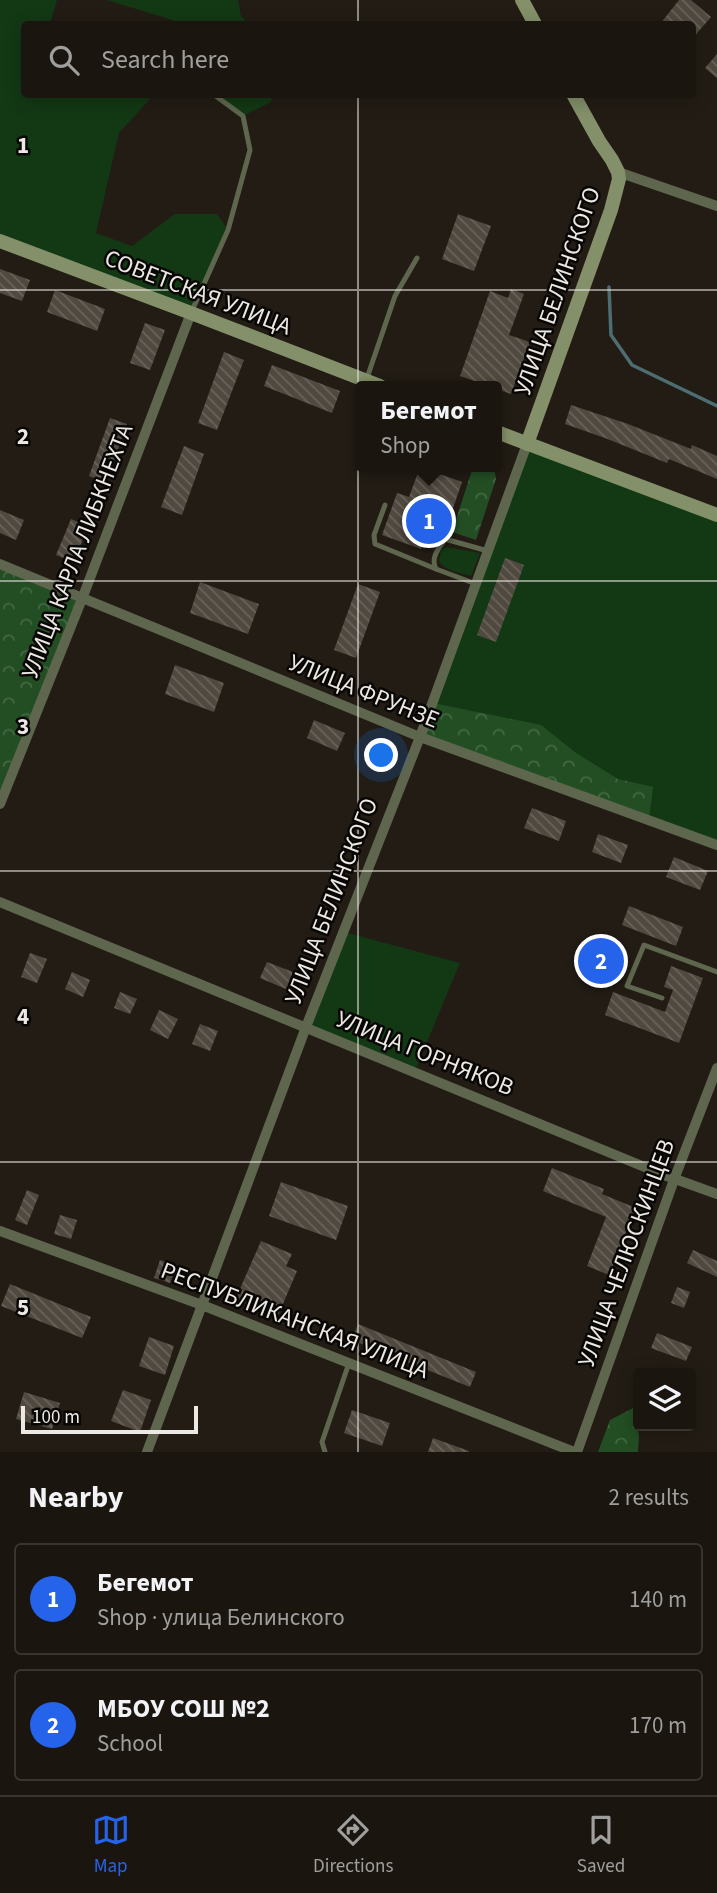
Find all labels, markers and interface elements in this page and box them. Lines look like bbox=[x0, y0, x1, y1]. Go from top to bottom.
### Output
search box bbox=[21, 21, 696, 98]
icon: search bbox=[45, 41, 83, 79]
text: Search here bbox=[101, 41, 229, 78]
text: 1 bbox=[17, 129, 29, 162]
street label: УЛИЦА БЕЛИНСКОГО bbox=[505, 182, 610, 400]
street label: СОВЕТСКАЯ УЛИЦА bbox=[99, 241, 296, 344]
popup bbox=[355, 381, 502, 472]
text: Бегемот bbox=[380, 392, 477, 429]
street label: УЛИЦА КАРЛА ЛИБКНЕХТА bbox=[13, 419, 142, 684]
text: 2 bbox=[17, 420, 29, 453]
text: Shop bbox=[380, 429, 430, 462]
pin: 1 bbox=[406, 495, 452, 547]
street label: УЛИЦА ФРУНЗЕ bbox=[283, 645, 444, 738]
text: 3 bbox=[17, 710, 29, 743]
your location bbox=[364, 738, 398, 772]
street label: УЛИЦА БЕЛИНСКОГО bbox=[276, 793, 387, 1009]
pin: 2 bbox=[578, 935, 624, 987]
text: 4 bbox=[17, 1000, 29, 1033]
street label: УЛИЦА ГОРНЯКОВ bbox=[331, 1002, 519, 1105]
street label: УЛИЦА ЧЕЛЮСКИНЦЕВ bbox=[569, 1134, 684, 1372]
street label: РЕСПУБЛИКАНСКАЯ УЛИЦА bbox=[156, 1253, 434, 1388]
text: 5 bbox=[17, 1291, 29, 1324]
map controls bbox=[633, 1368, 696, 1431]
button: layers bbox=[633, 1368, 696, 1431]
scale bar bbox=[21, 1403, 198, 1435]
text: 100 m bbox=[32, 1404, 80, 1431]
text: Nearby bbox=[28, 1476, 123, 1519]
text: 2 results bbox=[609, 1481, 689, 1514]
text: Бегемот bbox=[97, 1564, 194, 1601]
text: 1 bbox=[47, 1583, 59, 1616]
text: 140 m bbox=[629, 1583, 687, 1616]
text: Shop · улица Белинского bbox=[97, 1601, 345, 1634]
text: МБОУ СОШ №2 bbox=[97, 1690, 270, 1727]
text: 2 bbox=[47, 1709, 59, 1742]
text: 170 m bbox=[629, 1709, 687, 1742]
text: School bbox=[97, 1727, 163, 1760]
tab: Map bbox=[92, 1811, 130, 1880]
tab: Directions bbox=[313, 1811, 393, 1880]
tab: Saved bbox=[577, 1811, 625, 1880]

